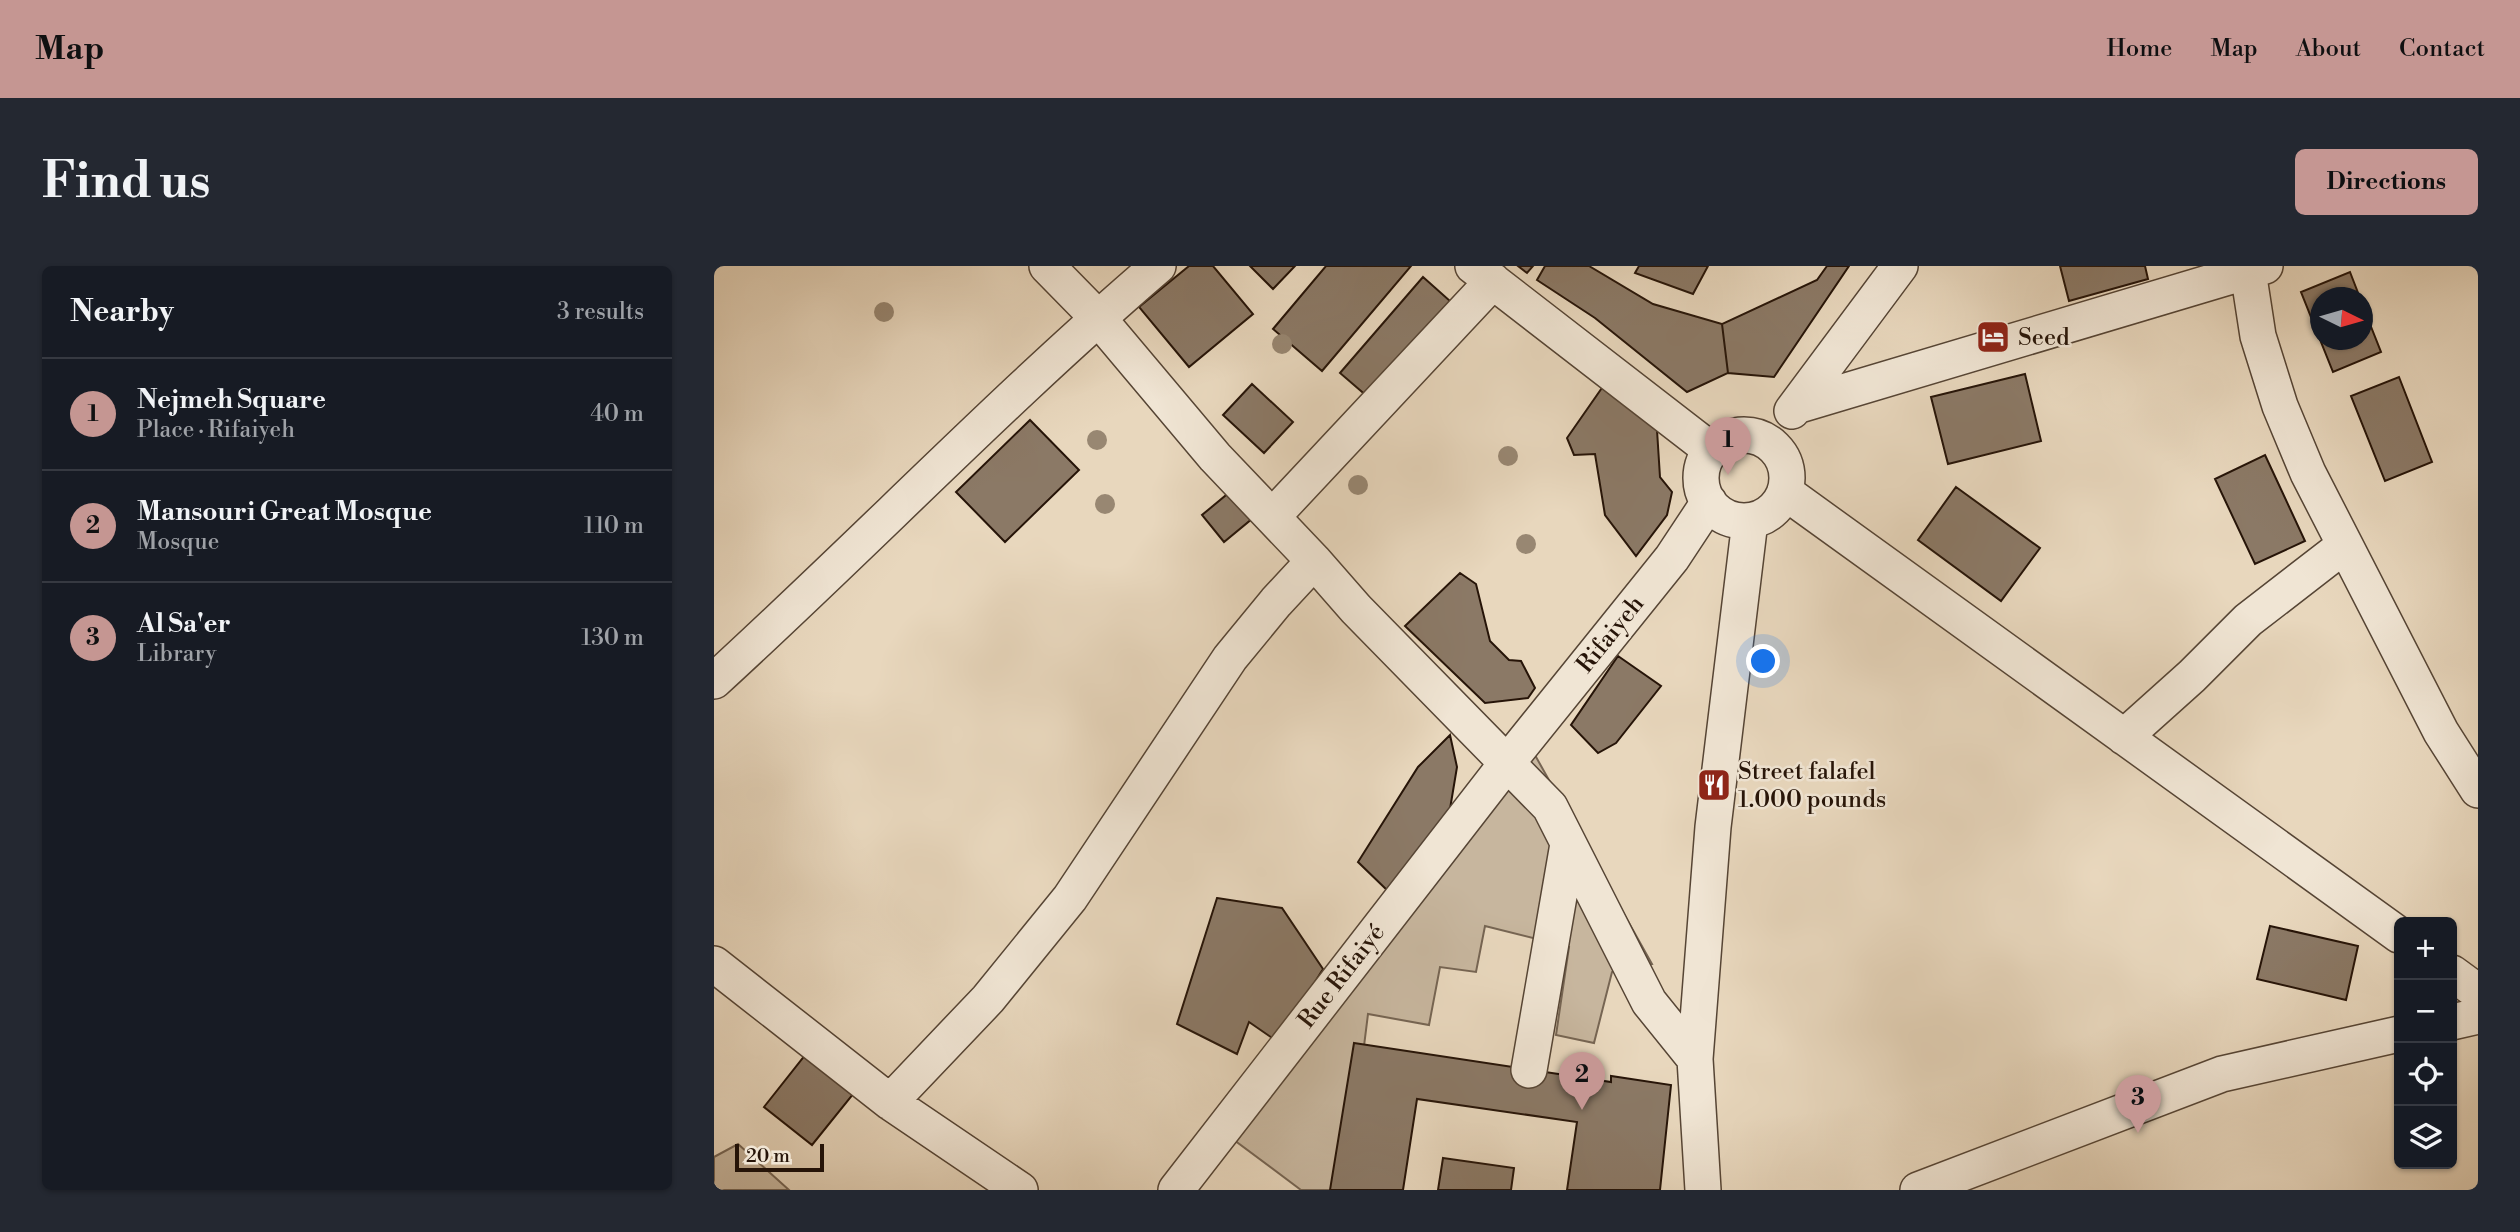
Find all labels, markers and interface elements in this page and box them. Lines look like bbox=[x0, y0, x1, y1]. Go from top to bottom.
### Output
text: Map bbox=[35, 29, 104, 70]
text: Home bbox=[2107, 34, 2172, 64]
text: Map bbox=[2210, 34, 2258, 64]
text: About bbox=[2296, 34, 2361, 64]
text: Contact bbox=[2399, 34, 2485, 64]
button: Directions bbox=[2295, 149, 2478, 215]
text: Find us bbox=[42, 152, 211, 213]
north arrow bbox=[2310, 287, 2373, 350]
text: Nearby bbox=[70, 293, 174, 331]
text: 3 results bbox=[557, 298, 644, 326]
hotel icon: Seed bbox=[1974, 318, 2012, 356]
place label: Seed bbox=[2018, 323, 2070, 353]
text: Nejmeh Square bbox=[137, 384, 326, 416]
text: 1 bbox=[87, 400, 99, 428]
text: 40 m bbox=[590, 400, 644, 428]
text: Place · Rifaiyeh bbox=[137, 416, 295, 444]
pin: 1 bbox=[1705, 417, 1751, 475]
text: Mansouri Great Mosque bbox=[137, 496, 432, 528]
text: 2 bbox=[86, 512, 100, 540]
text: 110 m bbox=[584, 512, 644, 540]
text: Mosque bbox=[137, 528, 219, 556]
street label: Rifaiyeh bbox=[1570, 590, 1651, 679]
text: Al Sa'er bbox=[137, 608, 231, 640]
text: 3 bbox=[86, 624, 100, 652]
text: 130 m bbox=[581, 624, 644, 652]
text: Library bbox=[137, 640, 216, 668]
your location bbox=[1746, 644, 1780, 678]
place label: Street falafel 1.000 pounds bbox=[1738, 757, 1886, 815]
restaurant icon: Street falafel 1.000 pounds bbox=[1695, 766, 1733, 804]
map controls bbox=[2394, 917, 2457, 1169]
button: + bbox=[2394, 917, 2457, 980]
street label: Rue Rifaiyé bbox=[1292, 919, 1392, 1035]
button: − bbox=[2394, 980, 2457, 1043]
button: locate bbox=[2394, 1043, 2457, 1106]
pin: 2 bbox=[1559, 1052, 1605, 1110]
pin: 3 bbox=[2115, 1075, 2161, 1133]
button: layers bbox=[2394, 1106, 2457, 1169]
scale bar bbox=[735, 1141, 824, 1173]
text: 20 m bbox=[746, 1144, 790, 1168]

